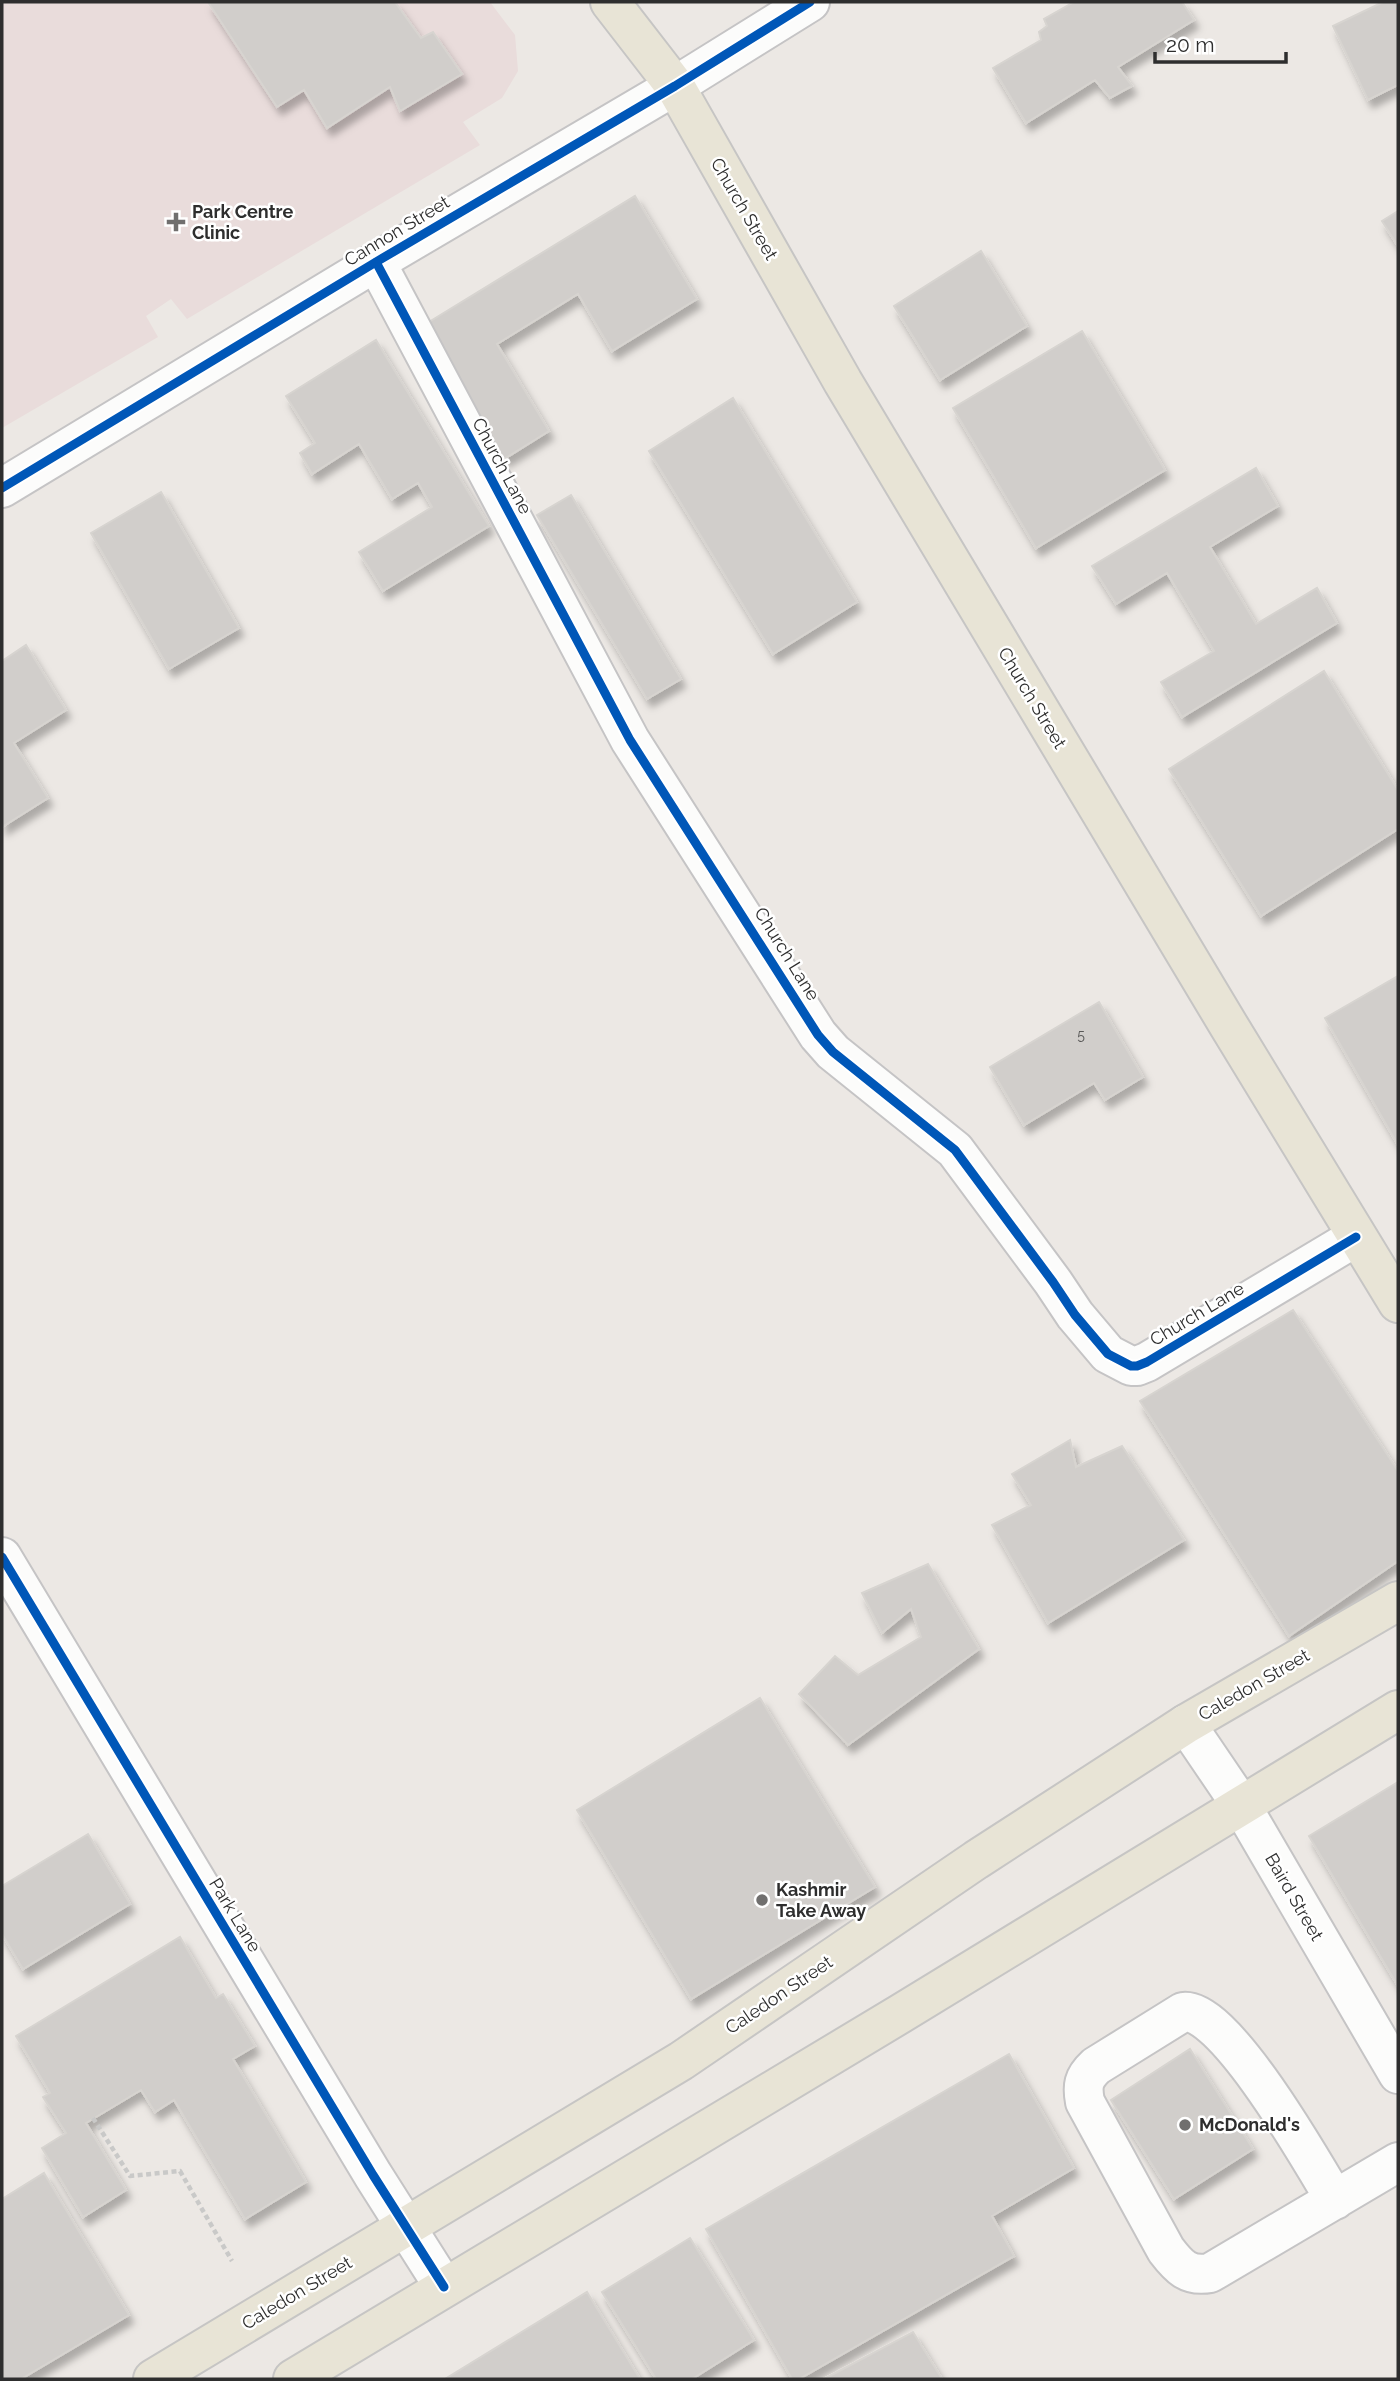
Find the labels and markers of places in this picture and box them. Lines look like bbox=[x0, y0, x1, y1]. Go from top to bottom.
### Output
place label: Park Centre Clinic bbox=[192, 201, 293, 243]
marker: Park Centre Clinic bbox=[166, 212, 186, 232]
place label: Kashmir Take Away bbox=[776, 1879, 866, 1921]
marker: Kashmir Take Away bbox=[754, 1892, 770, 1908]
place label: McDonald's bbox=[1199, 2114, 1300, 2135]
marker: McDonald's bbox=[1177, 2117, 1193, 2133]

